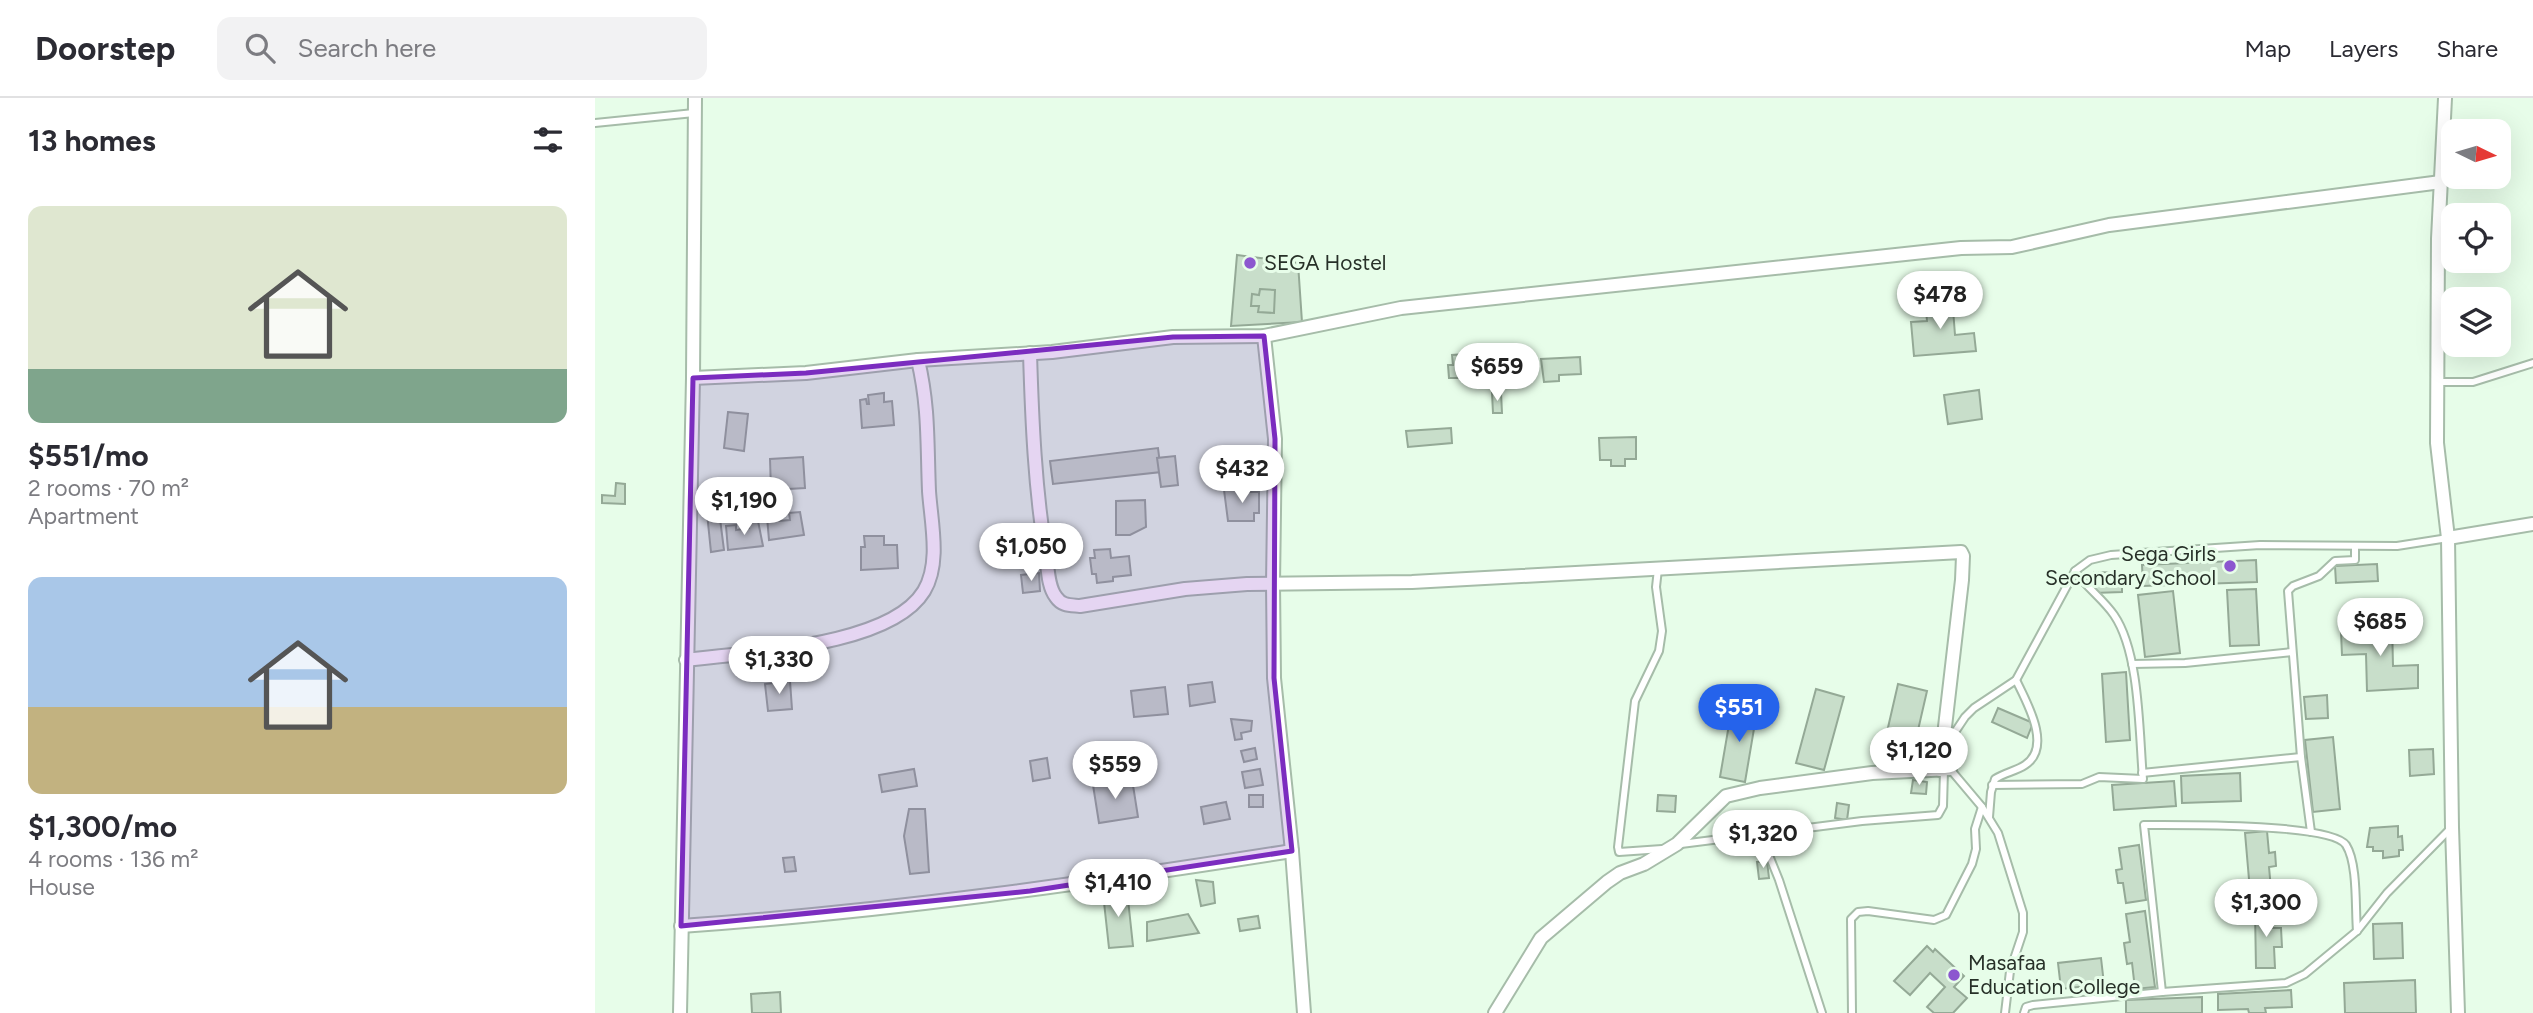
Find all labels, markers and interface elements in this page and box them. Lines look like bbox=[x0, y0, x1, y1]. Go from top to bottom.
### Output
search box bbox=[217, 17, 707, 80]
text: Doorstep bbox=[35, 29, 175, 68]
icon: search bbox=[241, 29, 279, 67]
text: Search here bbox=[297, 32, 436, 64]
text: Map bbox=[2244, 34, 2291, 63]
text: Layers bbox=[2329, 34, 2398, 63]
text: Share bbox=[2436, 34, 2498, 63]
north arrow bbox=[2441, 119, 2511, 189]
map controls bbox=[2441, 119, 2511, 357]
icon: filters bbox=[529, 121, 567, 159]
text: 13 homes bbox=[28, 122, 156, 159]
button: locate bbox=[2441, 203, 2511, 273]
place label: SEGA Hostel bbox=[1264, 250, 1386, 275]
icon: home bbox=[235, 251, 361, 377]
marker: SEGA Hostel bbox=[1242, 255, 1258, 271]
pin: $478 bbox=[1899, 272, 1981, 331]
text: $478 bbox=[1913, 280, 1967, 308]
button: layers bbox=[2441, 287, 2511, 357]
pin: $659 bbox=[1456, 344, 1538, 403]
text: $659 bbox=[1471, 352, 1523, 380]
text: $551/mo bbox=[28, 437, 149, 474]
pin: $432 bbox=[1201, 446, 1283, 505]
text: $432 bbox=[1215, 454, 1269, 482]
text: 2 rooms · 70 m² bbox=[28, 474, 189, 502]
pin: $1,190 bbox=[687, 478, 801, 537]
text: $1,190 bbox=[711, 486, 777, 514]
text: Apartment bbox=[28, 502, 139, 530]
pin: $1,050 bbox=[974, 524, 1088, 583]
text: $1,050 bbox=[995, 532, 1067, 560]
place label: Sega Girls Secondary School bbox=[2045, 541, 2216, 590]
marker: Sega Girls Secondary School bbox=[2222, 558, 2238, 574]
pin: $685 bbox=[2339, 598, 2421, 658]
text: $685 bbox=[2353, 607, 2407, 635]
icon: home bbox=[235, 622, 361, 748]
pin: $1,330 bbox=[722, 636, 836, 696]
text: $1,330 bbox=[745, 645, 813, 673]
pin: $551 bbox=[1698, 684, 1780, 744]
text: $551 bbox=[1714, 693, 1764, 721]
pin: $1,120 bbox=[1862, 728, 1976, 787]
text: $1,120 bbox=[1886, 736, 1952, 764]
pin: $559 bbox=[1074, 742, 1156, 801]
text: $559 bbox=[1089, 750, 1141, 778]
text: $1,300/mo bbox=[28, 808, 177, 845]
pin: $1,320 bbox=[1706, 810, 1820, 870]
text: $1,320 bbox=[1728, 819, 1798, 847]
text: 4 rooms · 136 m² bbox=[28, 845, 199, 873]
pin: $1,410 bbox=[1061, 860, 1175, 919]
text: $1,410 bbox=[1084, 868, 1152, 896]
text: House bbox=[28, 873, 95, 901]
pin: $1,300 bbox=[2209, 880, 2323, 939]
text: $1,300 bbox=[2231, 888, 2301, 916]
place label: Masafaa Education College bbox=[1968, 950, 2140, 999]
marker: Masafaa Education College bbox=[1946, 967, 1962, 983]

